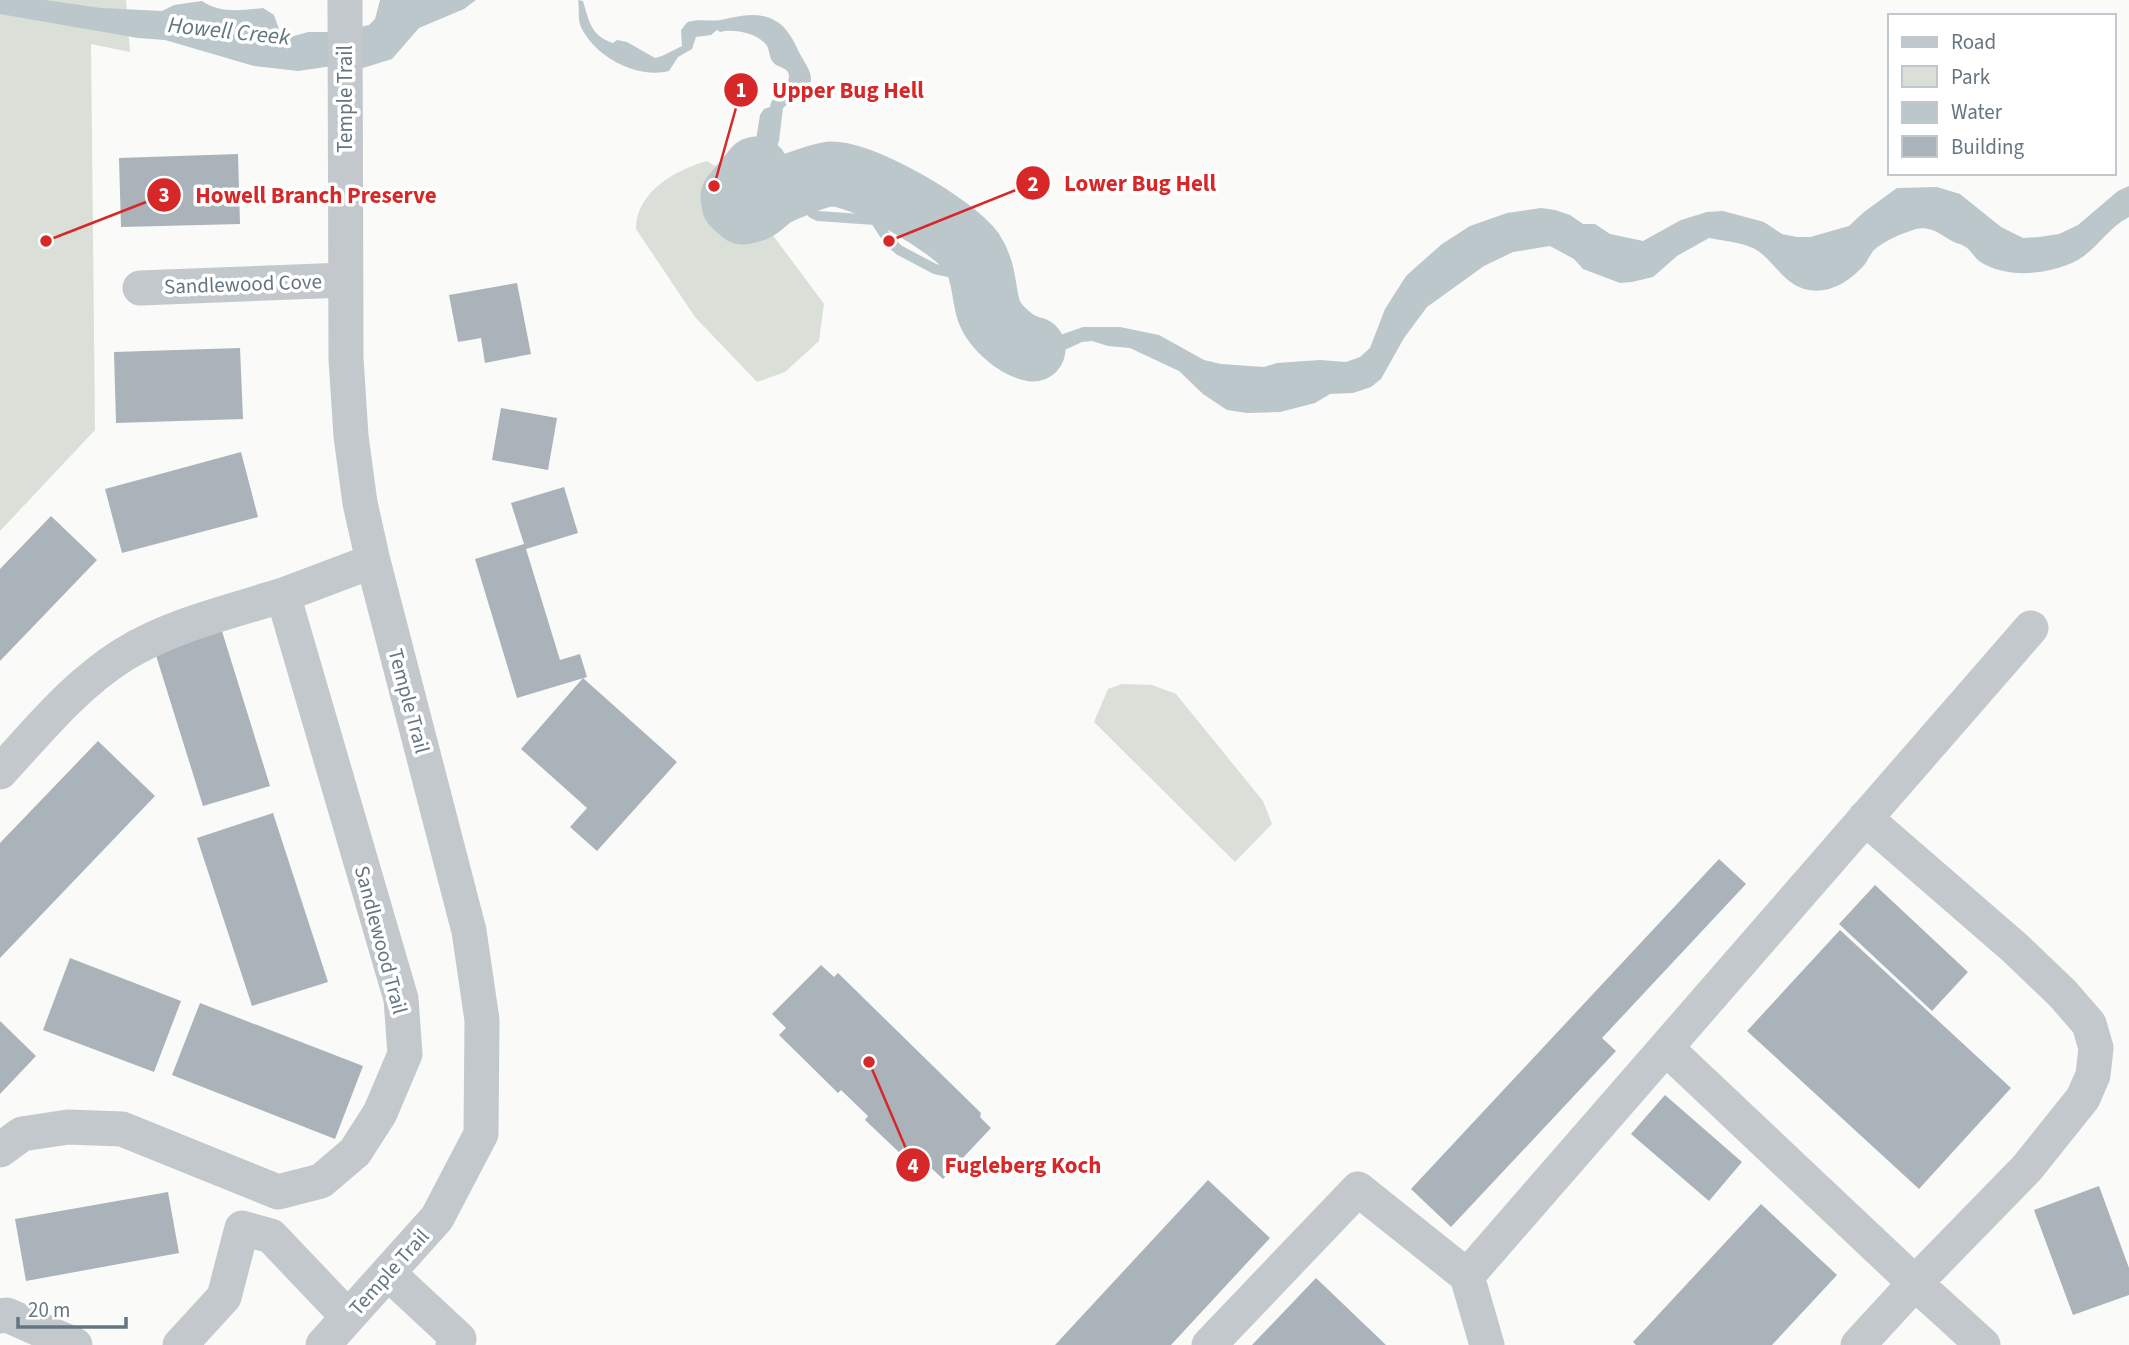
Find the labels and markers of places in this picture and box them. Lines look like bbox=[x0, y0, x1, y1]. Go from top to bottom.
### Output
callout: Upper Bug Hell bbox=[723, 68, 938, 112]
callout: Lower Bug Hell bbox=[1015, 161, 1230, 205]
callout: Howell Branch Preserve bbox=[146, 173, 451, 217]
callout: Fugleberg Koch bbox=[896, 1143, 1115, 1187]

